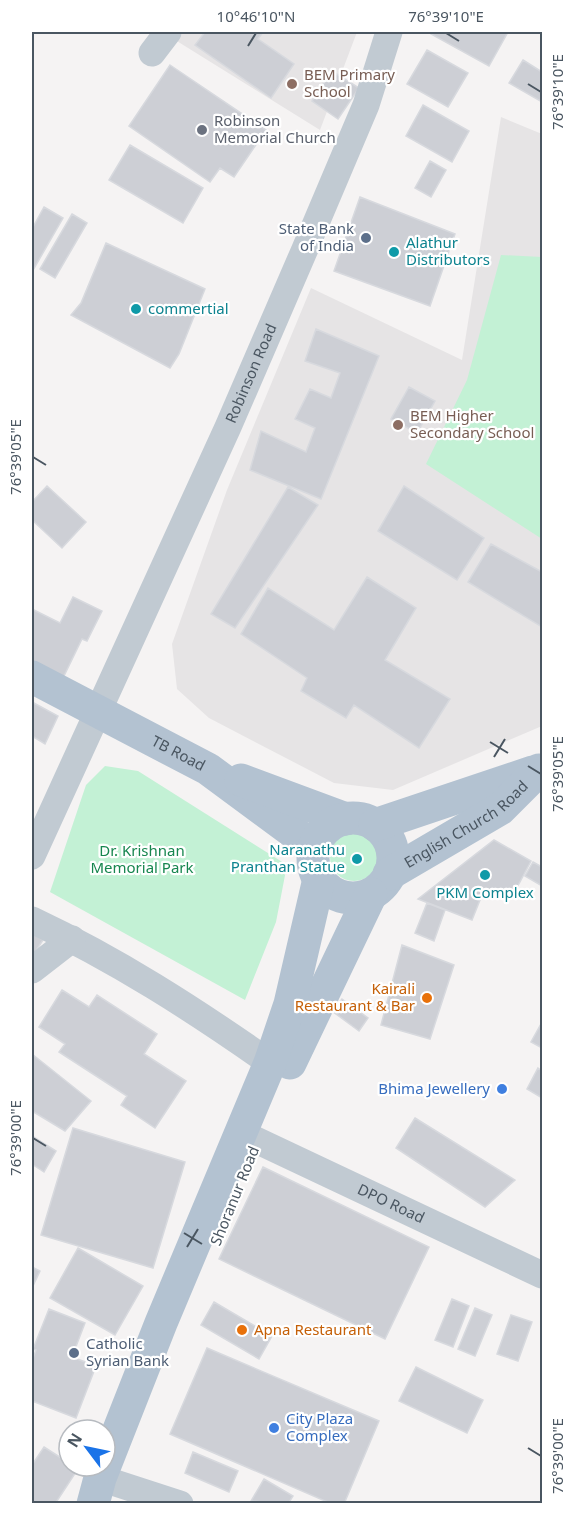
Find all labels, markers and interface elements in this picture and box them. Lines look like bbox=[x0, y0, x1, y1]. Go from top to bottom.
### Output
text: 10°46'10"N bbox=[217, 6, 295, 26]
text: 76°39'10"E bbox=[408, 6, 484, 26]
text: 76°39'10"E bbox=[547, 54, 567, 130]
place label: BEM Primary School bbox=[304, 64, 395, 101]
marker: BEM Primary School bbox=[285, 77, 299, 91]
place label: Robinson Memorial Church bbox=[214, 110, 336, 147]
marker: Robinson Memorial Church bbox=[195, 123, 209, 137]
place label: State Bank of India bbox=[279, 218, 354, 255]
marker: State Bank of India bbox=[359, 231, 373, 245]
place label: Alathur Distributors bbox=[406, 232, 490, 269]
marker: Alathur Distributors bbox=[387, 245, 401, 259]
place label: commertial bbox=[148, 298, 229, 318]
marker: commertial bbox=[129, 302, 143, 316]
street label: Robinson Road bbox=[220, 320, 281, 426]
place label: BEM Higher Secondary School bbox=[410, 405, 534, 442]
marker: BEM Higher Secondary School bbox=[391, 418, 405, 432]
text: 76°39'05"E bbox=[5, 419, 25, 495]
street label: TB Road bbox=[148, 730, 209, 775]
text: 76°39'05"E bbox=[547, 736, 567, 812]
street label: English Church Road bbox=[400, 776, 532, 872]
place label: Naranathu Pranthan Statue bbox=[231, 839, 345, 876]
park label: Dr. Krishnan Memorial Park bbox=[90, 840, 194, 877]
marker: Naranathu Pranthan Statue bbox=[350, 852, 364, 866]
marker: PKM Complex bbox=[478, 868, 492, 882]
place label: PKM Complex bbox=[436, 882, 534, 902]
place label: Kairali Restaurant & Bar bbox=[295, 978, 415, 1015]
marker: Kairali Restaurant & Bar bbox=[420, 991, 434, 1005]
place label: Bhima Jewellery bbox=[378, 1078, 490, 1098]
marker: Bhima Jewellery bbox=[495, 1082, 509, 1096]
text: 76°39'00"E bbox=[5, 1100, 25, 1176]
street label: Shoranur Road bbox=[205, 1143, 263, 1248]
street label: DPO Road bbox=[355, 1178, 428, 1227]
place label: Apna Restaurant bbox=[254, 1319, 372, 1339]
marker: Apna Restaurant bbox=[235, 1323, 249, 1337]
place label: Catholic Syrian Bank bbox=[86, 1333, 169, 1370]
marker: Catholic Syrian Bank bbox=[67, 1346, 81, 1360]
place label: City Plaza Complex bbox=[286, 1408, 353, 1445]
north arrow bbox=[57, 1418, 117, 1478]
text: 76°39'00"E bbox=[547, 1418, 567, 1494]
marker: City Plaza Complex bbox=[267, 1421, 281, 1435]
text: N bbox=[62, 1429, 87, 1451]

